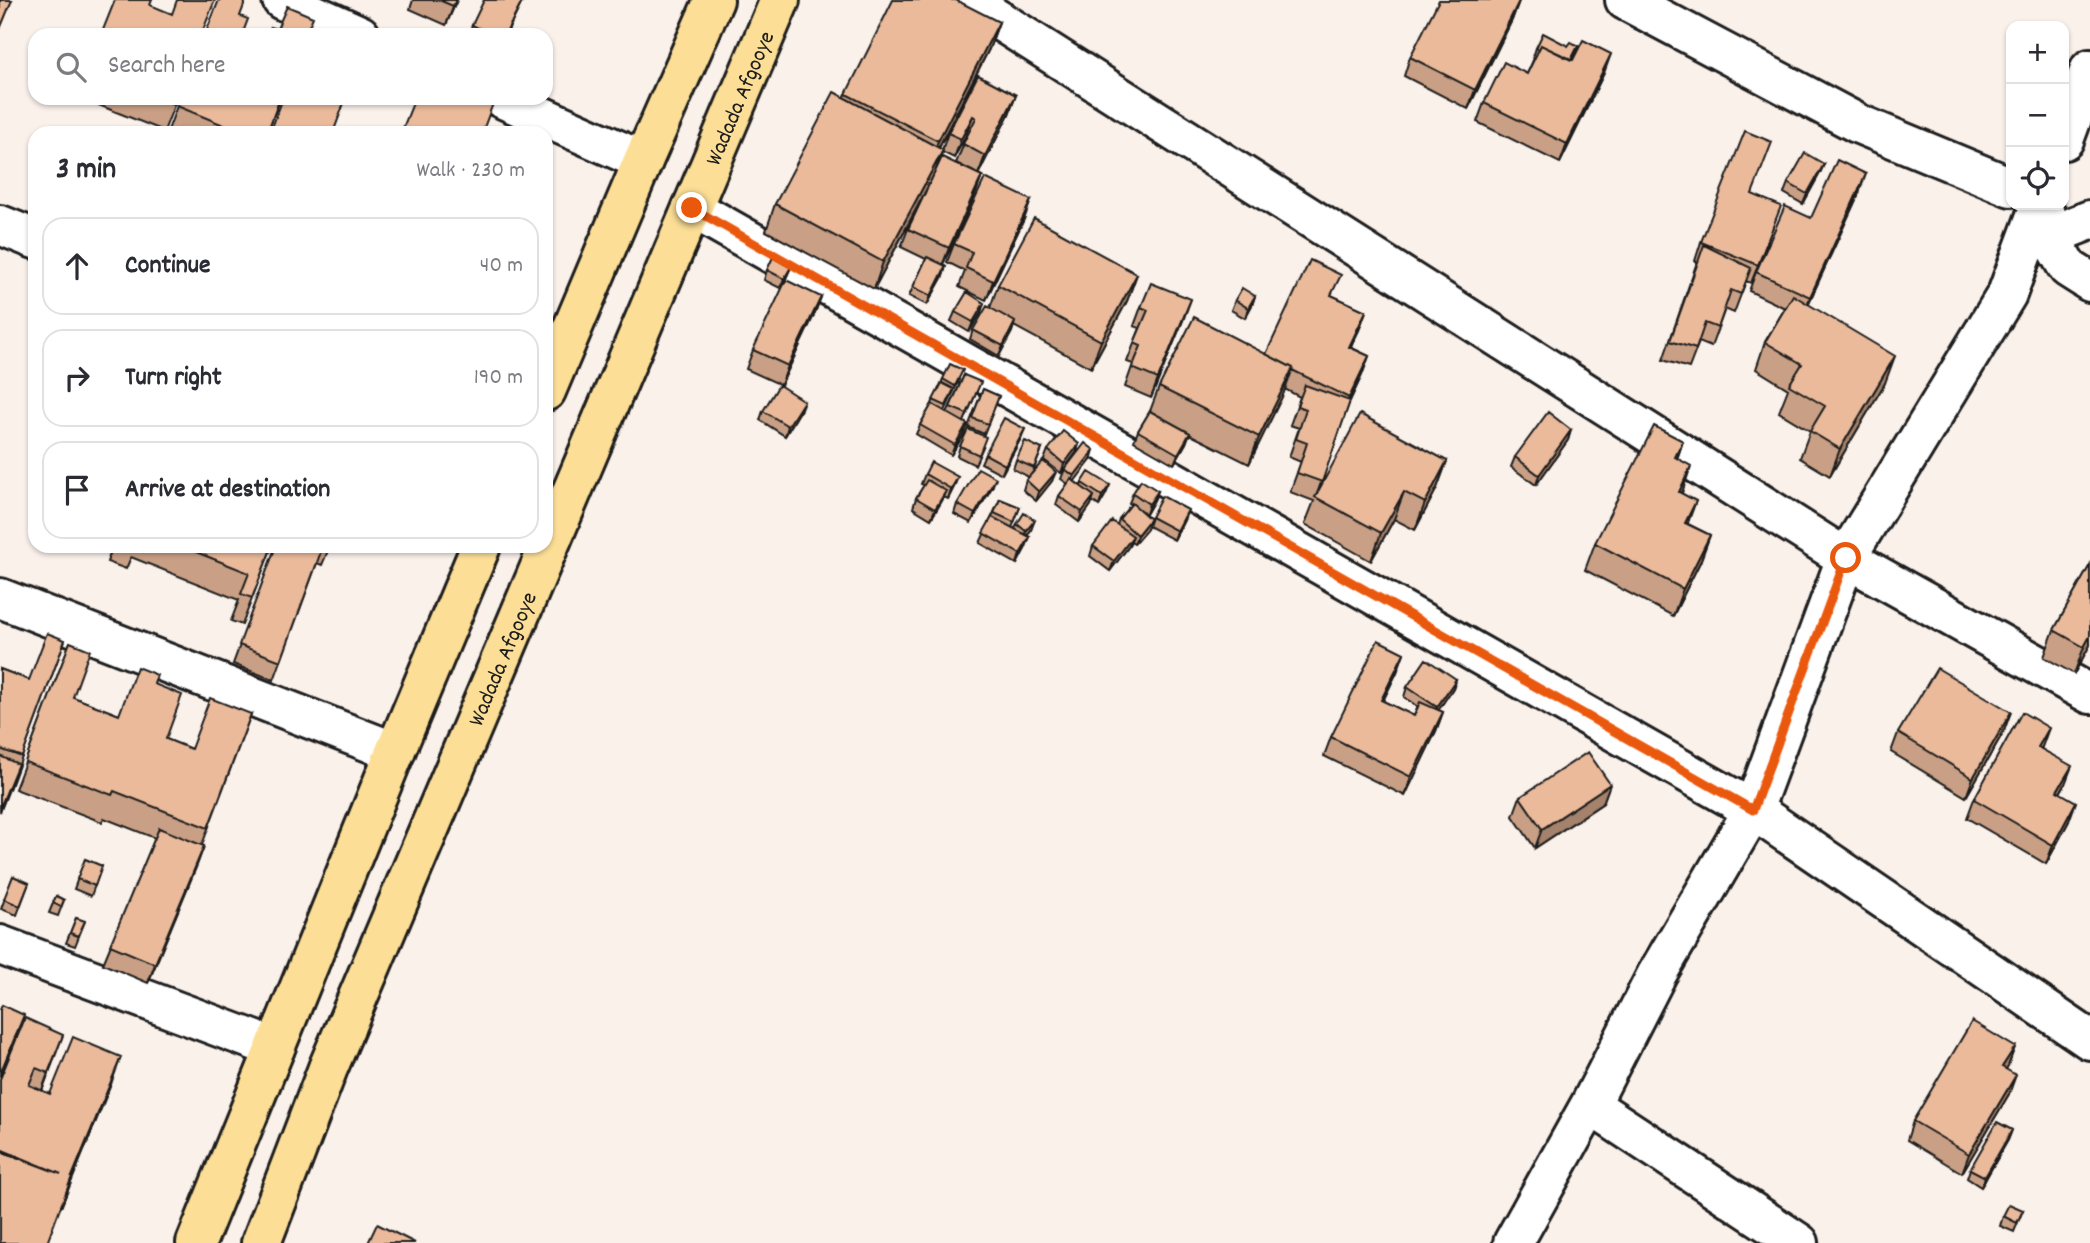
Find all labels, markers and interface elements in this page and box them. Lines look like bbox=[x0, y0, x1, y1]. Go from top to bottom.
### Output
map controls bbox=[2006, 21, 2069, 210]
button: + bbox=[2006, 21, 2069, 84]
street label: Wadada Afgooye bbox=[699, 27, 785, 171]
search box bbox=[28, 28, 553, 105]
icon: search bbox=[52, 48, 90, 86]
text: Search here bbox=[108, 48, 226, 85]
button: − bbox=[2006, 84, 2069, 147]
button: locate bbox=[2006, 147, 2069, 210]
text: 3 min bbox=[56, 150, 116, 193]
text: Walk · 230 m bbox=[416, 155, 525, 188]
route end bbox=[676, 192, 707, 223]
icon: ahead bbox=[58, 247, 96, 285]
text: Continue bbox=[125, 248, 210, 285]
text: 40 m bbox=[480, 250, 523, 283]
icon: right bbox=[58, 359, 96, 397]
text: Turn right bbox=[125, 360, 222, 397]
text: 190 m bbox=[474, 362, 523, 395]
icon: arrive bbox=[58, 471, 96, 509]
text: Arrive at destination bbox=[125, 472, 330, 509]
route start bbox=[1830, 542, 1861, 573]
street label: Wadada Afgooye bbox=[461, 588, 548, 732]

